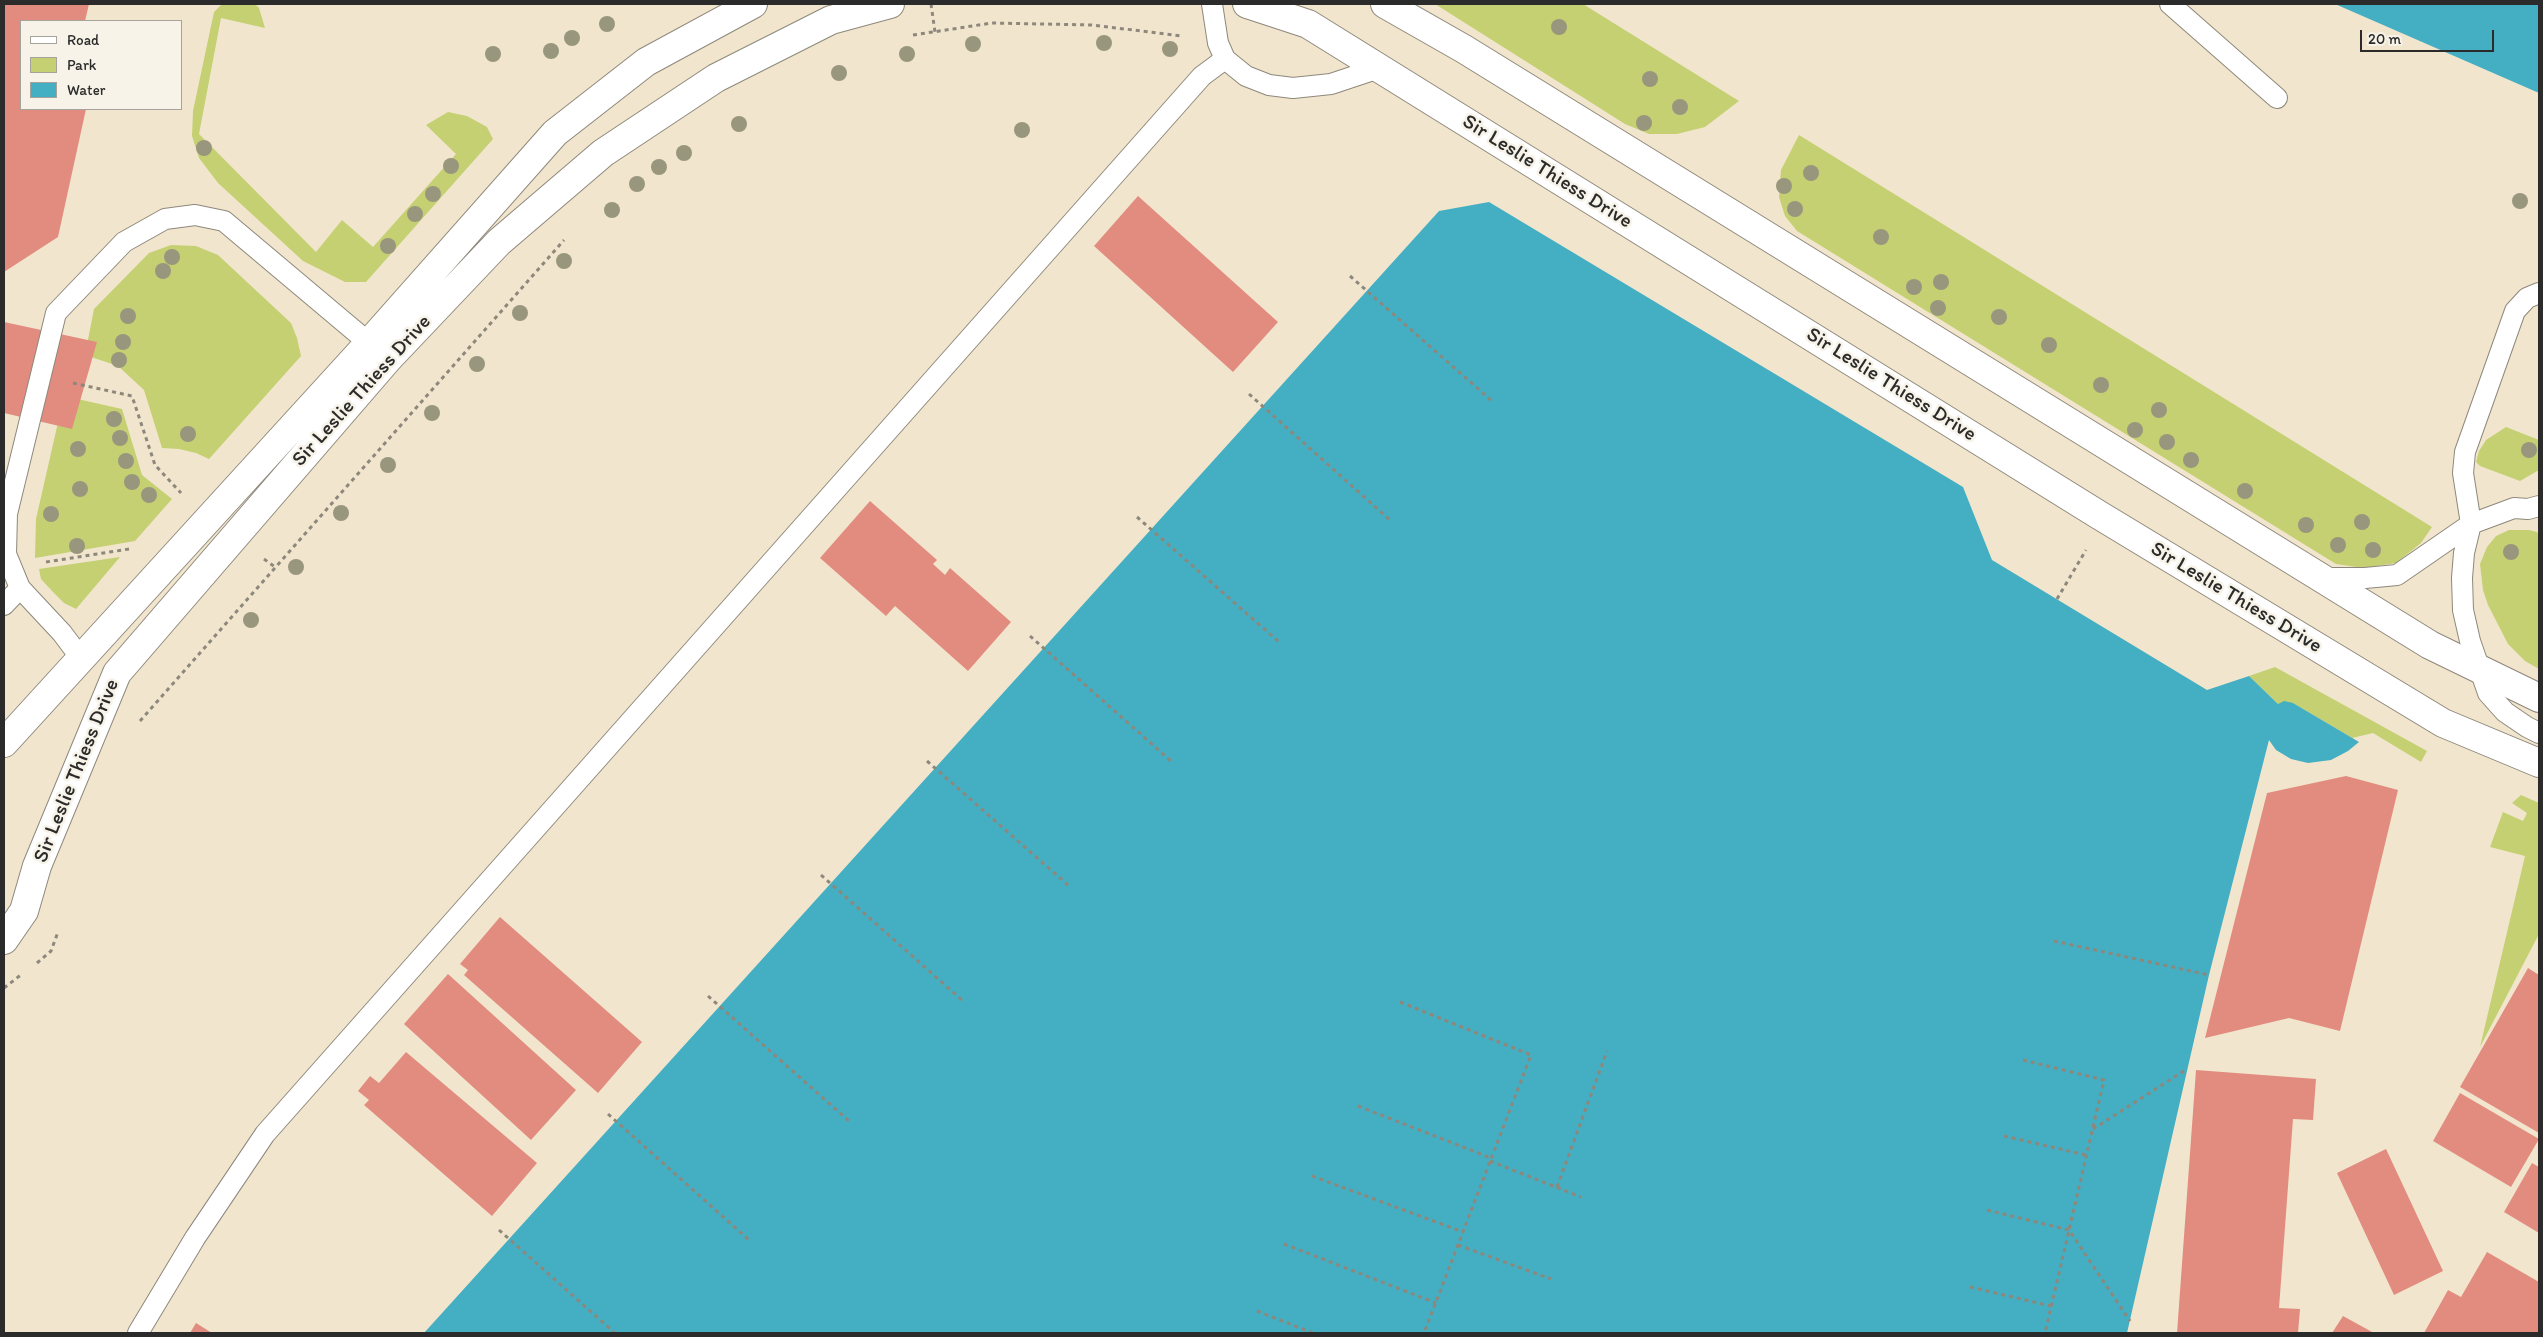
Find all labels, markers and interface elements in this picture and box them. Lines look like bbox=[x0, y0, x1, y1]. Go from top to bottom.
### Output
legend bbox=[20, 20, 182, 110]
scale bar bbox=[2363, 20, 2497, 52]
text: 20 m bbox=[2368, 30, 2401, 48]
text: Road bbox=[67, 31, 99, 49]
text: Park bbox=[67, 56, 97, 74]
text: Water bbox=[67, 81, 105, 99]
street label: Sir Leslie Thiess Drive bbox=[1457, 109, 1637, 235]
street label: Sir Leslie Thiess Drive bbox=[287, 310, 437, 472]
street label: Sir Leslie Thiess Drive bbox=[1801, 322, 1981, 448]
street label: Sir Leslie Thiess Drive bbox=[2146, 537, 2326, 659]
street label: Sir Leslie Thiess Drive bbox=[29, 676, 125, 866]

